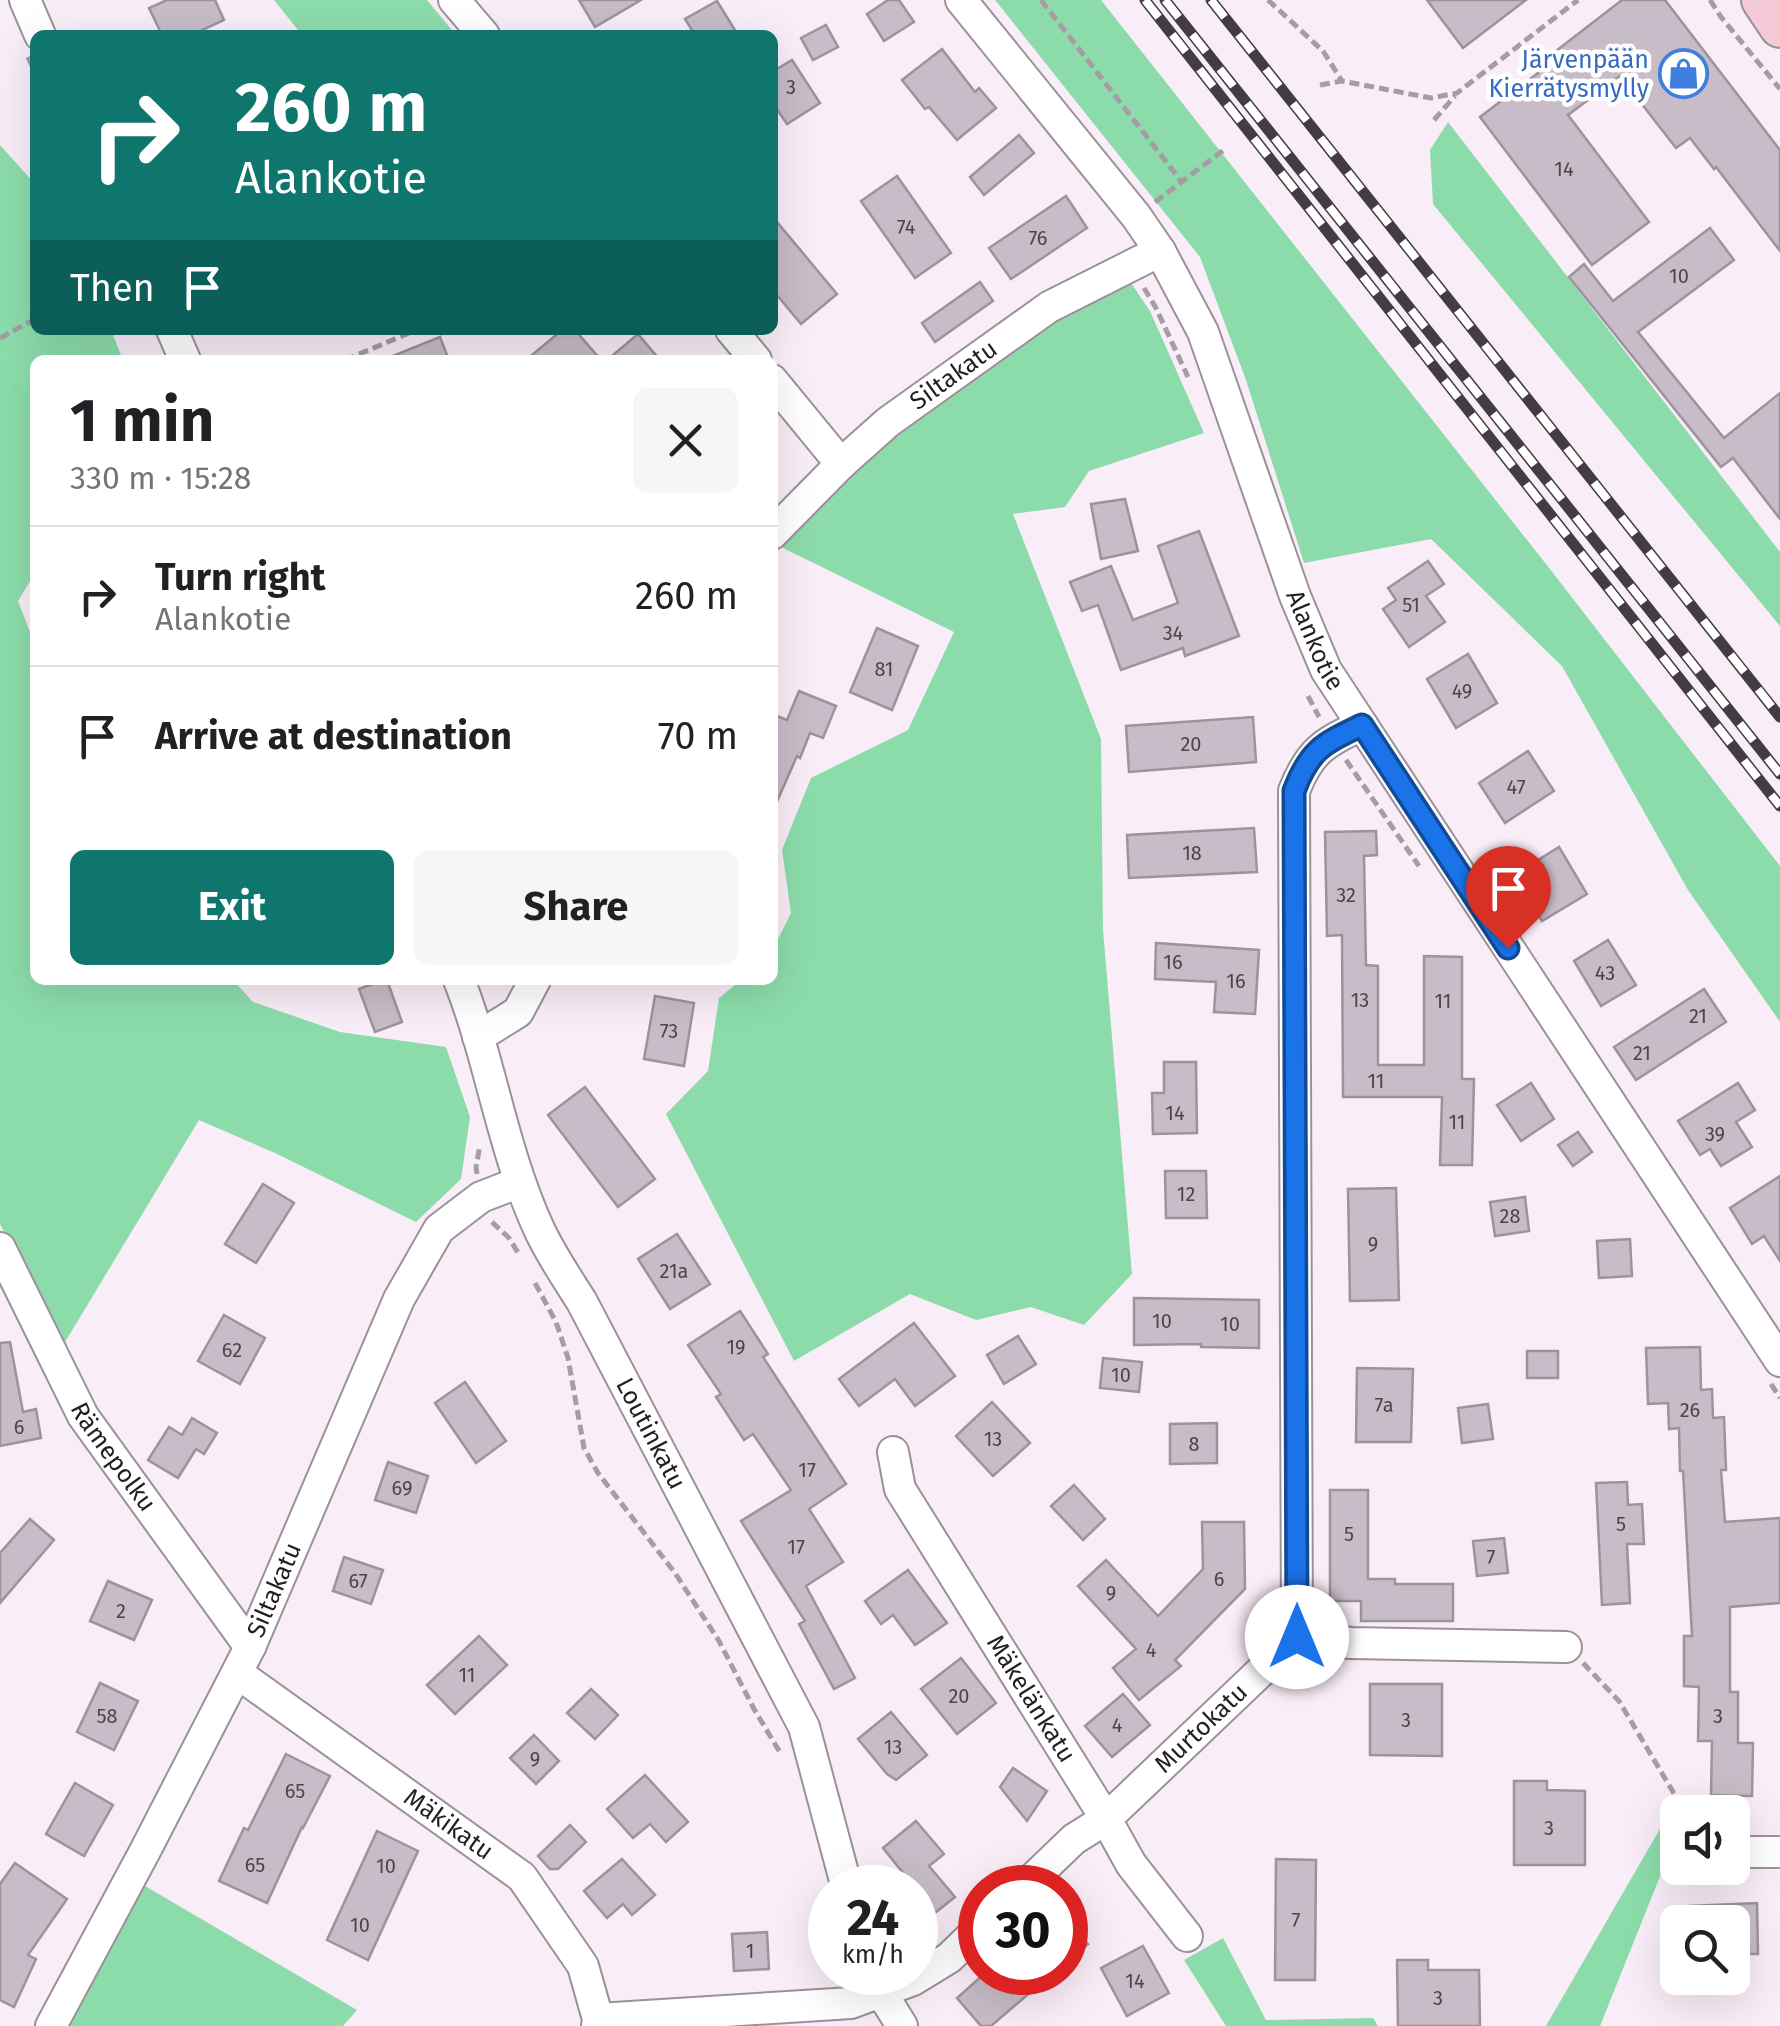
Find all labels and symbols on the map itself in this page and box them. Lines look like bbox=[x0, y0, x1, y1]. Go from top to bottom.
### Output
place label: Järvenpään Kierrätysmylly bbox=[1489, 45, 1650, 104]
shop icon: Järvenpään Kierrätysmylly bbox=[1658, 48, 1710, 100]
house number: 3 bbox=[786, 75, 796, 99]
house number: 14 bbox=[1554, 157, 1574, 181]
house number: 74 bbox=[897, 215, 916, 239]
house number: 76 bbox=[1028, 226, 1048, 250]
house number: 10 bbox=[1669, 264, 1689, 288]
street label: Siltakatu bbox=[904, 334, 1003, 416]
street label: Alankotie bbox=[1279, 586, 1350, 696]
house number: 51 bbox=[1402, 593, 1420, 617]
house number: 34 bbox=[1163, 621, 1184, 645]
house number: 81 bbox=[874, 657, 894, 681]
house number: 49 bbox=[1452, 679, 1472, 703]
house number: 20 bbox=[1180, 732, 1202, 756]
house number: 47 bbox=[1506, 775, 1526, 799]
house number: 18 bbox=[1182, 841, 1202, 865]
pin bbox=[1466, 846, 1551, 949]
house number: 32 bbox=[1336, 883, 1356, 907]
house number: 16 bbox=[1163, 950, 1183, 974]
house number: 43 bbox=[1595, 961, 1615, 985]
house number: 16 bbox=[1226, 969, 1246, 993]
house number: 13 bbox=[1351, 988, 1369, 1012]
house number: 11 bbox=[1434, 989, 1452, 1013]
house number: 21 bbox=[1689, 1004, 1707, 1028]
house number: 73 bbox=[660, 1019, 678, 1043]
house number: 21 bbox=[1633, 1041, 1651, 1065]
house number: 11 bbox=[1367, 1069, 1385, 1093]
house number: 14 bbox=[1165, 1101, 1185, 1125]
house number: 11 bbox=[1448, 1110, 1466, 1134]
house number: 39 bbox=[1705, 1122, 1725, 1146]
house number: 12 bbox=[1177, 1182, 1195, 1206]
house number: 28 bbox=[1500, 1204, 1520, 1228]
house number: 9 bbox=[1368, 1232, 1378, 1256]
house number: 21a bbox=[660, 1259, 688, 1283]
house number: 10 bbox=[1152, 1309, 1172, 1333]
house number: 10 bbox=[1220, 1312, 1240, 1336]
house number: 19 bbox=[726, 1335, 746, 1359]
house number: 62 bbox=[222, 1338, 242, 1362]
house number: 10 bbox=[1111, 1363, 1131, 1387]
street label: Loutinkatu bbox=[609, 1373, 692, 1494]
house number: 7a bbox=[1374, 1393, 1394, 1417]
street label: Rämepolku bbox=[64, 1398, 162, 1518]
house number: 26 bbox=[1680, 1398, 1700, 1422]
house number: 6 bbox=[14, 1415, 24, 1439]
house number: 13 bbox=[984, 1427, 1002, 1451]
house number: 8 bbox=[1188, 1432, 1200, 1456]
house number: 17 bbox=[798, 1458, 816, 1482]
house number: 69 bbox=[392, 1476, 412, 1500]
house number: 5 bbox=[1616, 1512, 1626, 1536]
house number: 5 bbox=[1344, 1522, 1354, 1546]
house number: 17 bbox=[787, 1535, 805, 1559]
street label: Siltakatu bbox=[241, 1538, 308, 1642]
house number: 7 bbox=[1487, 1545, 1496, 1569]
house number: 6 bbox=[1214, 1567, 1224, 1591]
house number: 67 bbox=[348, 1569, 368, 1593]
house number: 9 bbox=[1106, 1581, 1116, 1605]
position arrow bbox=[1245, 1585, 1349, 1689]
house number: 2 bbox=[116, 1599, 126, 1623]
street label: Mäkelänkatu bbox=[980, 1630, 1082, 1768]
house number: 4 bbox=[1146, 1638, 1157, 1662]
house number: 11 bbox=[458, 1663, 476, 1687]
street label: Murtokatu bbox=[1149, 1677, 1254, 1779]
house number: 20 bbox=[948, 1684, 970, 1708]
house number: 58 bbox=[96, 1704, 118, 1728]
house number: 3 bbox=[1713, 1704, 1723, 1728]
house number: 3 bbox=[1401, 1708, 1411, 1732]
house number: 4 bbox=[1112, 1713, 1123, 1737]
house number: 13 bbox=[884, 1735, 902, 1759]
house number: 9 bbox=[530, 1747, 540, 1771]
house number: 65 bbox=[285, 1779, 305, 1803]
street label: Mäkikatu bbox=[398, 1782, 499, 1866]
house number: 3 bbox=[1544, 1816, 1554, 1840]
house number: 65 bbox=[245, 1853, 265, 1877]
house number: 10 bbox=[376, 1854, 396, 1878]
speed limit sign: 30 bbox=[958, 1865, 1088, 1995]
house number: 7 bbox=[1292, 1908, 1301, 1932]
house number: 10 bbox=[350, 1913, 370, 1937]
house number: 1 bbox=[746, 1939, 754, 1963]
house number: 14 bbox=[1125, 1969, 1145, 1993]
house number: 3 bbox=[1433, 1986, 1443, 2010]

